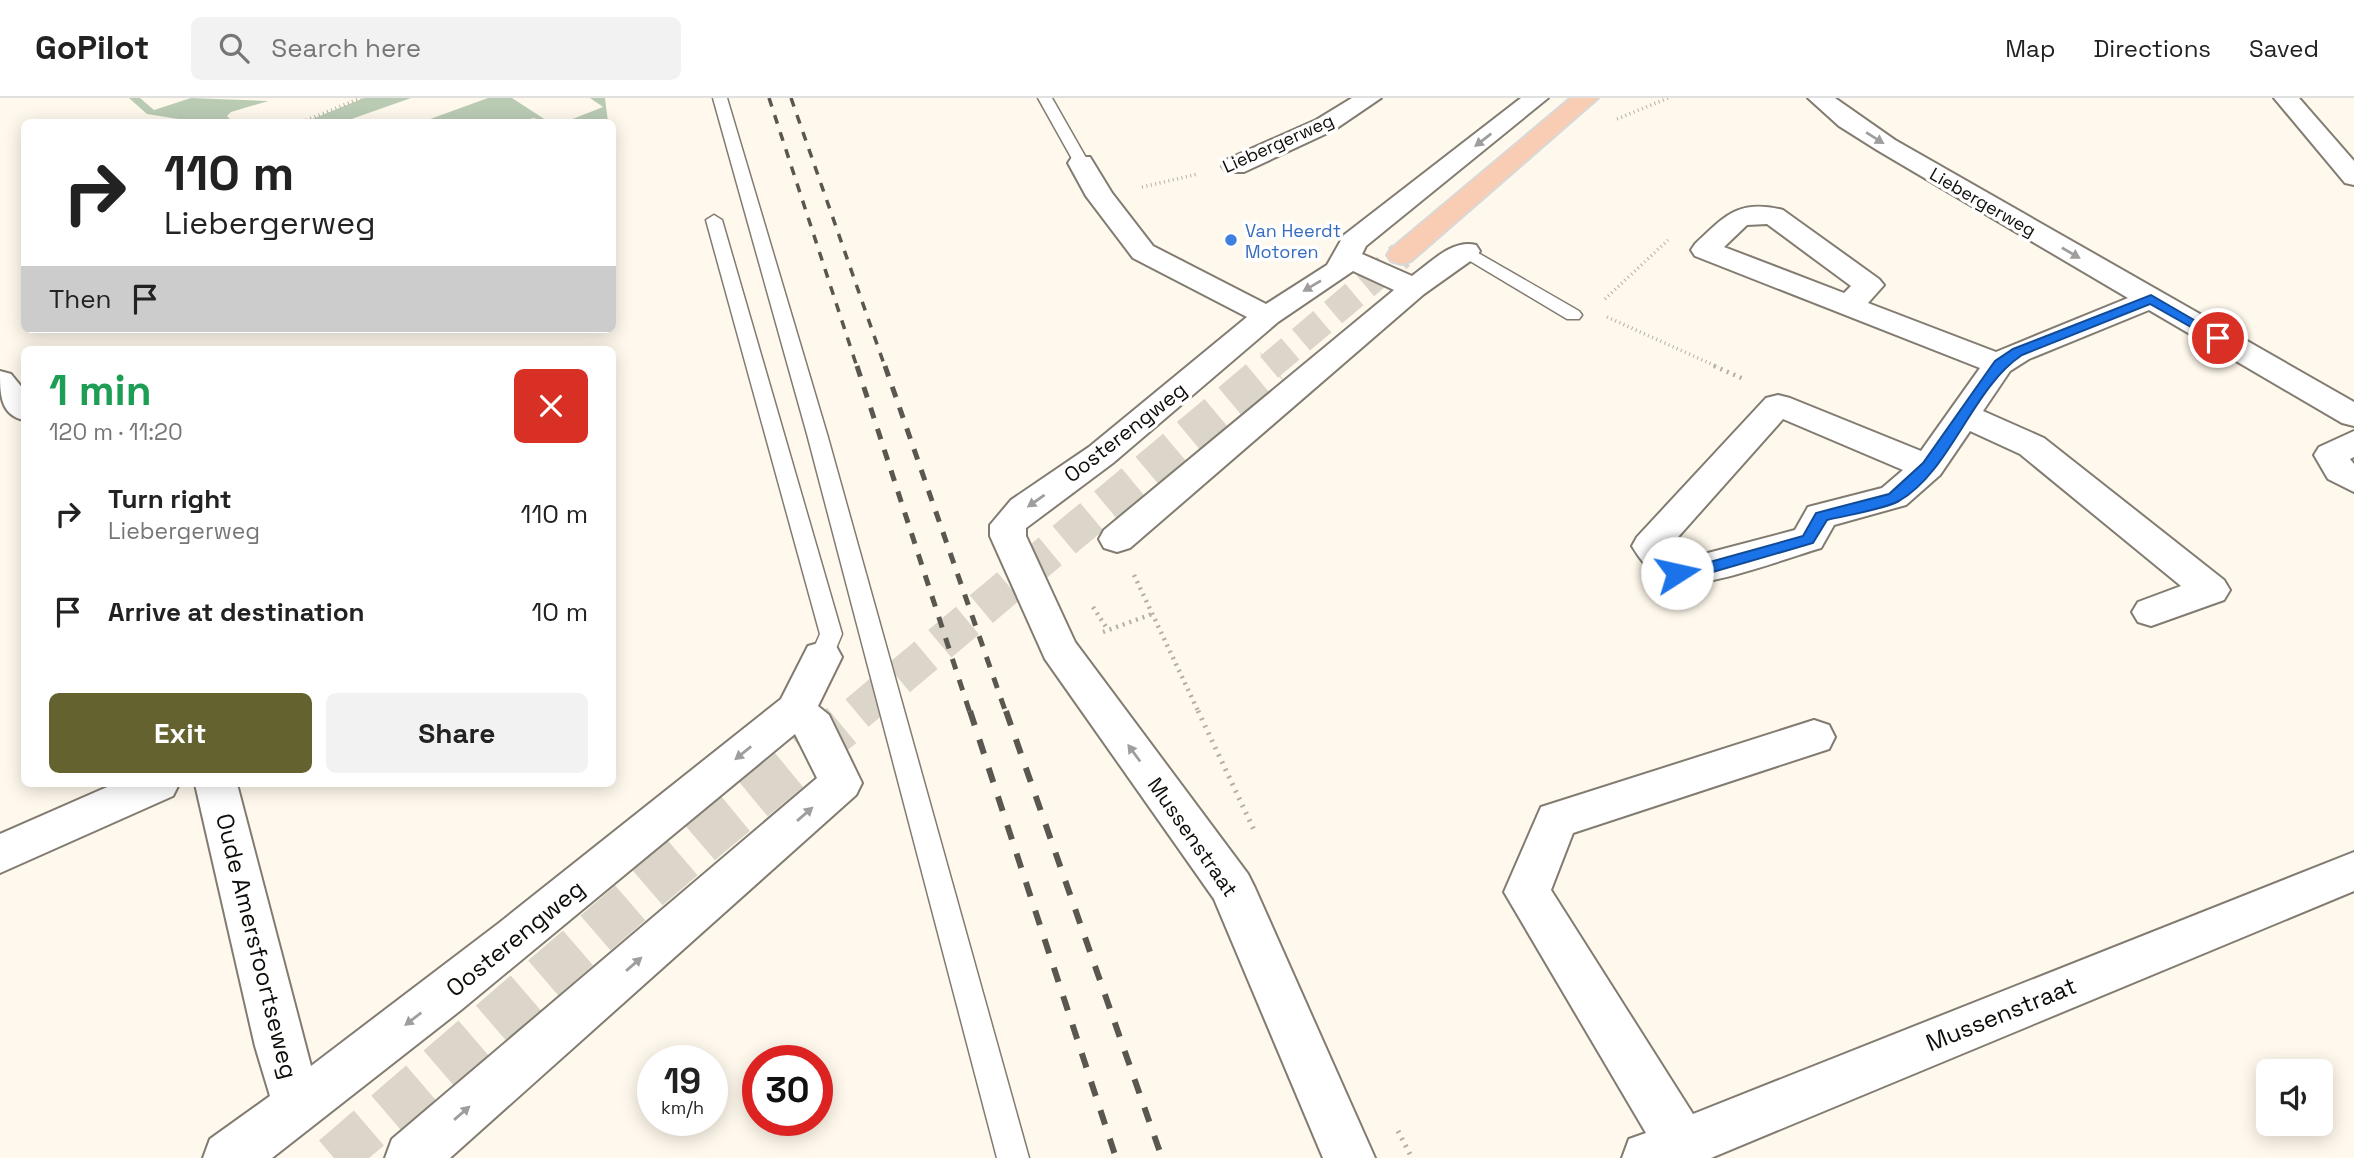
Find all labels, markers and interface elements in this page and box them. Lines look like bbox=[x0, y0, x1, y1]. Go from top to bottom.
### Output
search box bbox=[191, 17, 681, 80]
text: GoPilot bbox=[35, 27, 149, 69]
icon: search bbox=[215, 29, 253, 67]
text: Search here bbox=[271, 31, 421, 65]
text: Map bbox=[2005, 33, 2055, 64]
text: Directions bbox=[2093, 33, 2211, 64]
text: Saved bbox=[2249, 33, 2319, 64]
street label: Liebergerweg bbox=[1219, 108, 1337, 178]
one-way arrow bbox=[1474, 132, 1492, 147]
one-way arrow bbox=[1865, 132, 1885, 145]
text: 110 m bbox=[164, 142, 294, 204]
icon: right bbox=[49, 147, 140, 238]
street label: Liebergerweg bbox=[1926, 162, 2040, 242]
text: Liebergerweg bbox=[164, 203, 376, 243]
place label: Van Heerdt Motoren bbox=[1245, 219, 1341, 263]
marker: Van Heerdt Motoren bbox=[1223, 232, 1239, 248]
one-way arrow bbox=[2062, 247, 2081, 259]
icon: arrive bbox=[126, 280, 164, 318]
one-way arrow bbox=[1303, 280, 1322, 293]
text: Then bbox=[49, 282, 112, 316]
pin bbox=[2188, 308, 2248, 368]
icon: arrive bbox=[2199, 319, 2237, 357]
text: 1 min bbox=[49, 364, 152, 417]
button: close bbox=[514, 369, 588, 443]
street label: Oosterengweg bbox=[1058, 376, 1192, 488]
text: 120 m · 11:20 bbox=[49, 417, 183, 447]
text: Turn right bbox=[108, 482, 232, 516]
one-way arrow bbox=[1027, 494, 1045, 508]
icon: right bbox=[49, 495, 87, 533]
text: 110 m bbox=[521, 497, 588, 531]
text: Liebergerweg bbox=[108, 516, 260, 546]
position arrow bbox=[1640, 536, 1714, 610]
icon: arrive bbox=[49, 593, 87, 631]
text: Arrive at destination bbox=[108, 595, 365, 629]
text: 10 m bbox=[531, 595, 588, 629]
button: Exit bbox=[49, 693, 312, 773]
button: Share bbox=[326, 693, 588, 773]
one-way arrow bbox=[1128, 744, 1142, 762]
one-way arrow bbox=[734, 745, 751, 760]
street label: Mussenstraat bbox=[1142, 772, 1244, 902]
one-way arrow bbox=[797, 807, 814, 822]
street label: Oude Amersfoortseweg bbox=[209, 810, 305, 1082]
street label: Oosterengweg bbox=[439, 873, 591, 1003]
one-way arrow bbox=[625, 956, 643, 972]
street label: Mussenstraat bbox=[1921, 970, 2081, 1058]
one-way arrow bbox=[405, 1012, 423, 1027]
speed limit sign: 30 bbox=[742, 1045, 833, 1136]
text: 19 bbox=[664, 1059, 701, 1103]
map controls bbox=[2256, 1059, 2333, 1136]
button: sound bbox=[2256, 1059, 2333, 1136]
text: km/h bbox=[661, 1096, 704, 1119]
one-way arrow bbox=[453, 1105, 471, 1121]

